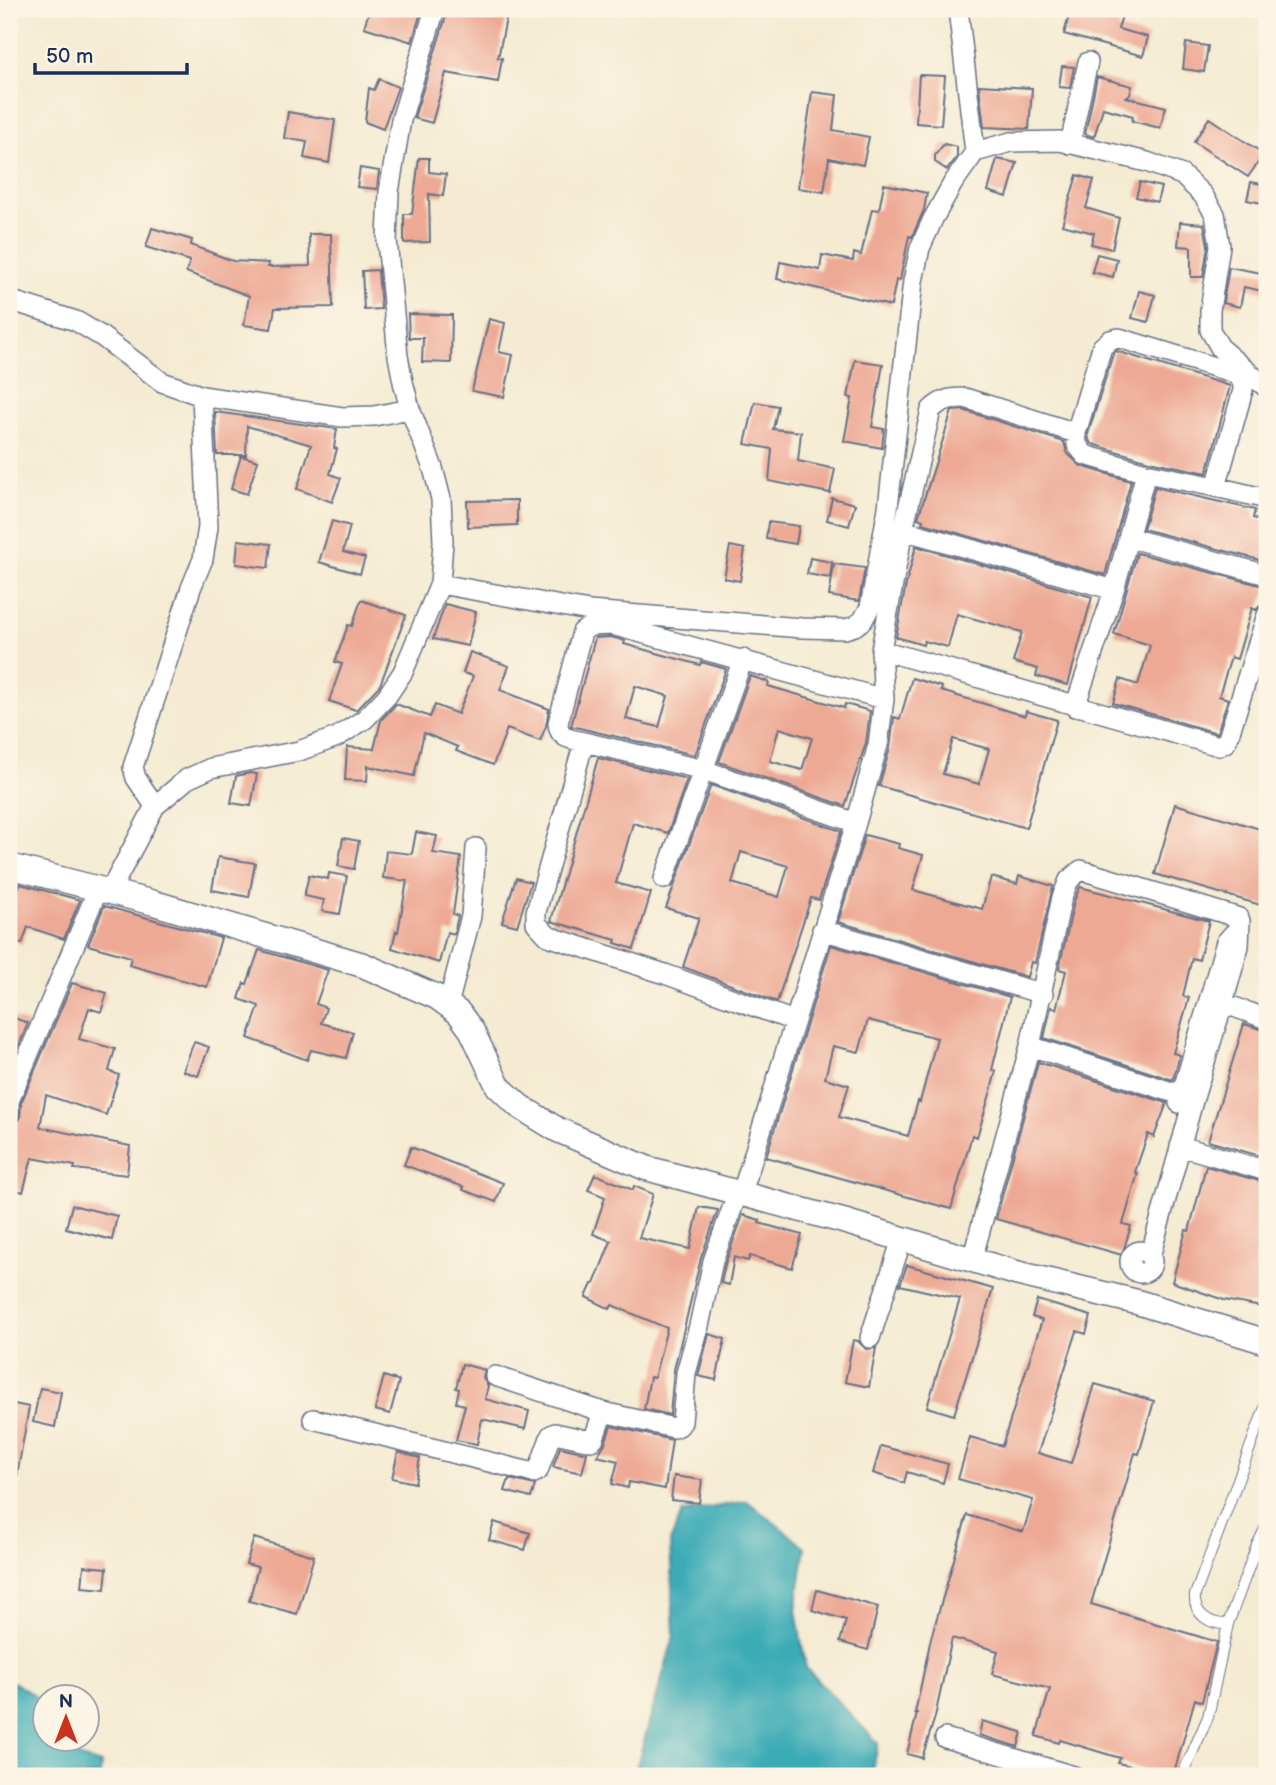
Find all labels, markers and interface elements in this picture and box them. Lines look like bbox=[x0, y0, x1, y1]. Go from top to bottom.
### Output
scale bar bbox=[35, 32, 187, 76]
text: 50 m bbox=[46, 44, 93, 69]
north arrow bbox=[32, 1684, 102, 1754]
text: N bbox=[59, 1691, 73, 1714]

